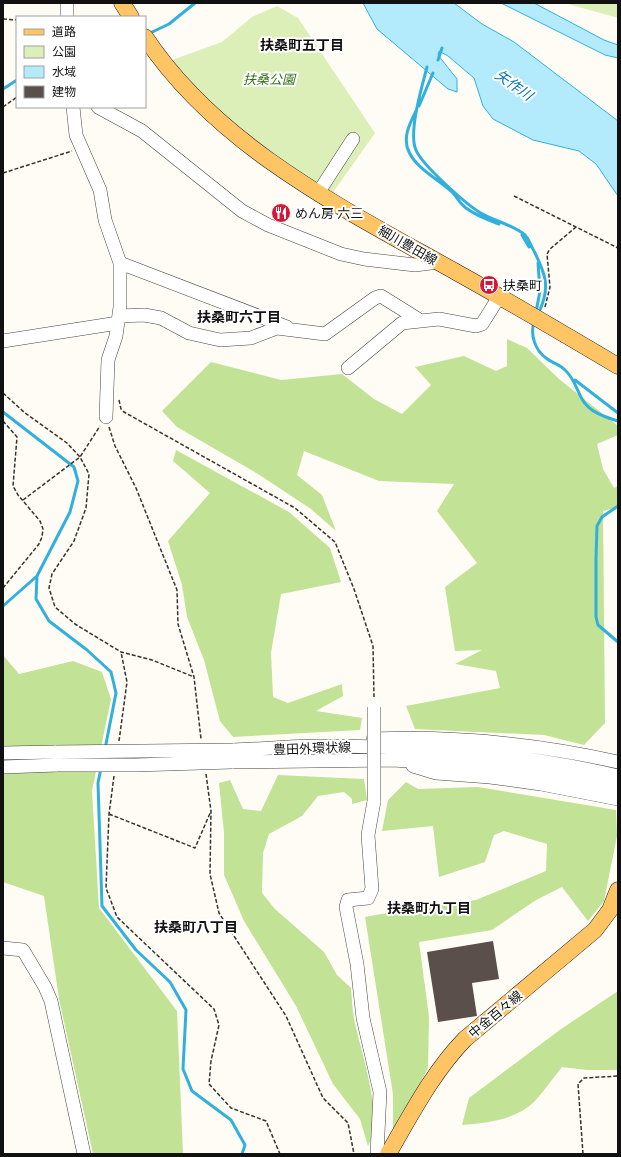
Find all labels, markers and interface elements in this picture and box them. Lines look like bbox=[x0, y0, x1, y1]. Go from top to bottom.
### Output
legend bbox=[16, 16, 146, 108]
text: 道路 bbox=[52, 25, 76, 39]
district label: 扶桑町五丁目 bbox=[260, 37, 344, 53]
text: 公園 bbox=[52, 45, 76, 59]
text: 水域 bbox=[52, 65, 76, 79]
water label: 矢作川 bbox=[492, 66, 537, 105]
park label: 扶桑公園 bbox=[243, 72, 297, 87]
text: 建物 bbox=[52, 85, 76, 99]
restaurant icon: めん房 六三 bbox=[270, 202, 292, 224]
place label: めん房 六三 bbox=[295, 206, 363, 221]
street label: 細川豊田線 bbox=[376, 223, 440, 268]
bus stop icon: 扶桑町 bbox=[478, 274, 500, 296]
place label: 扶桑町 bbox=[503, 278, 542, 293]
district label: 扶桑町六丁目 bbox=[197, 309, 281, 325]
street label: 豊田外環状線 bbox=[273, 740, 351, 757]
district label: 扶桑町九丁目 bbox=[387, 900, 471, 916]
district label: 扶桑町八丁目 bbox=[154, 919, 238, 935]
street label: 中金百々線 bbox=[466, 988, 525, 1041]

